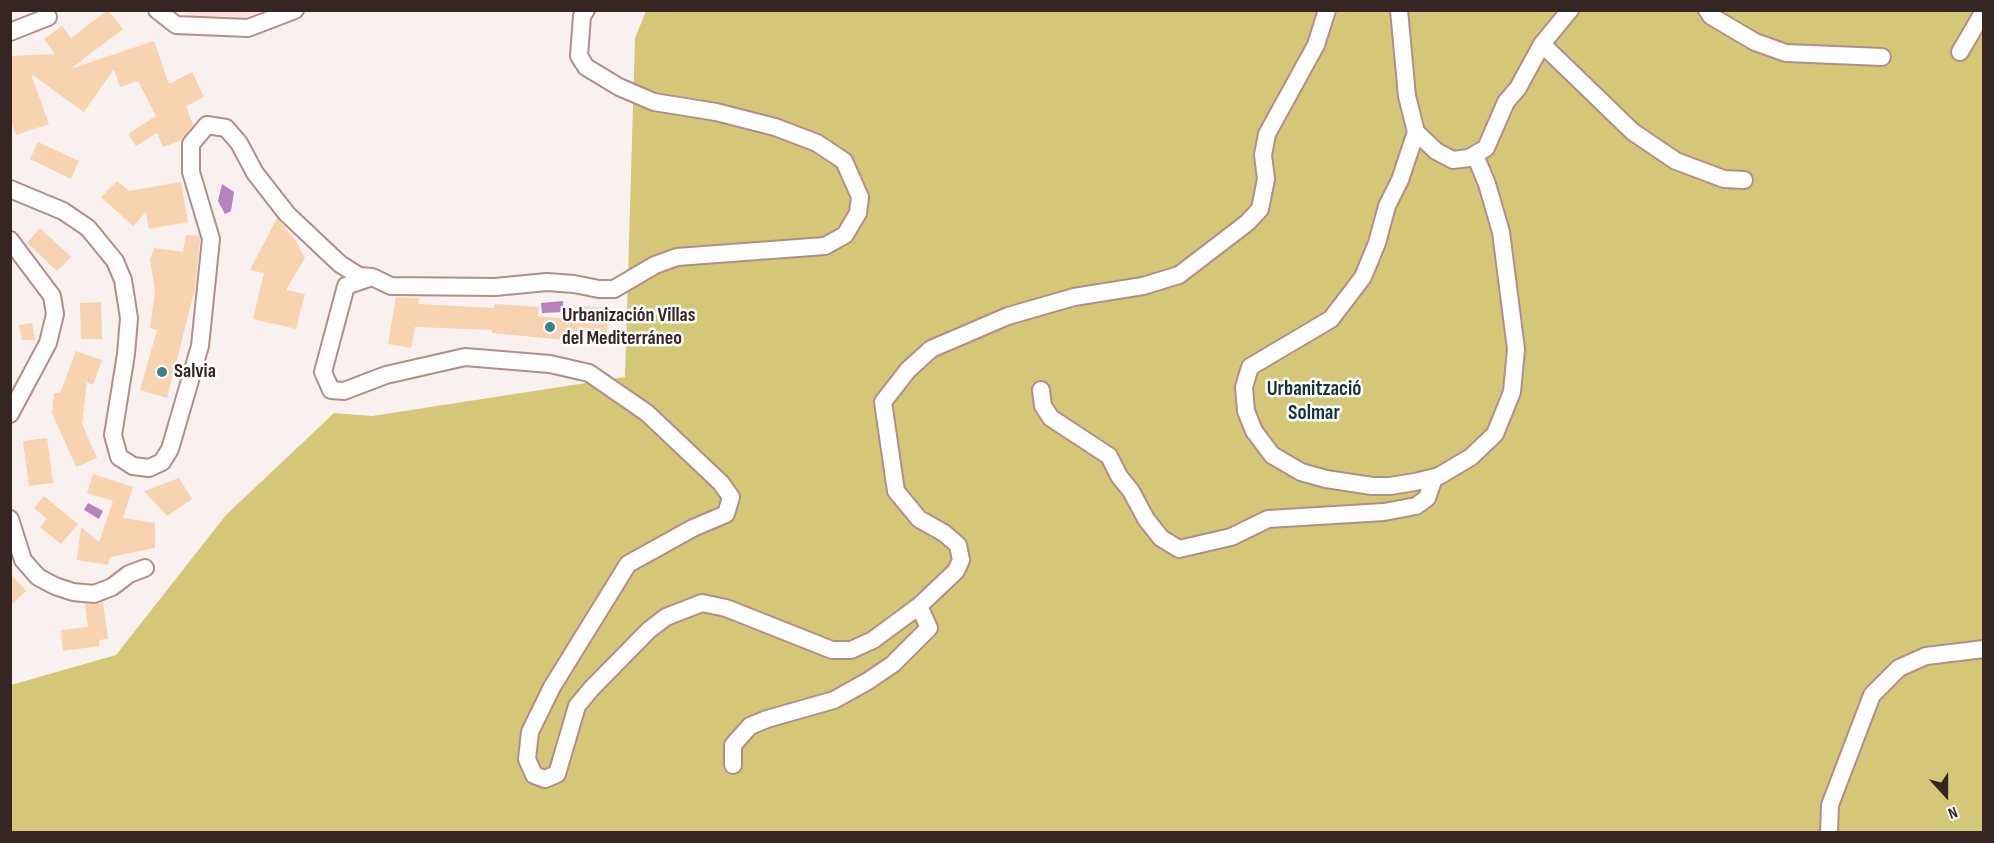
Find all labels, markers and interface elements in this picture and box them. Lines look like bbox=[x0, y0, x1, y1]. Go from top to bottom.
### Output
place label: Urbanización Villas del Mediterráneo bbox=[562, 304, 695, 351]
marker: Urbanización Villas del Mediterráneo bbox=[543, 320, 557, 334]
place label: Salvia bbox=[174, 360, 216, 384]
marker: Salvia bbox=[155, 365, 169, 379]
district label: Urbanització Solmar bbox=[1267, 377, 1361, 427]
north arrow bbox=[1916, 765, 1976, 825]
text: N bbox=[1945, 802, 1960, 823]

